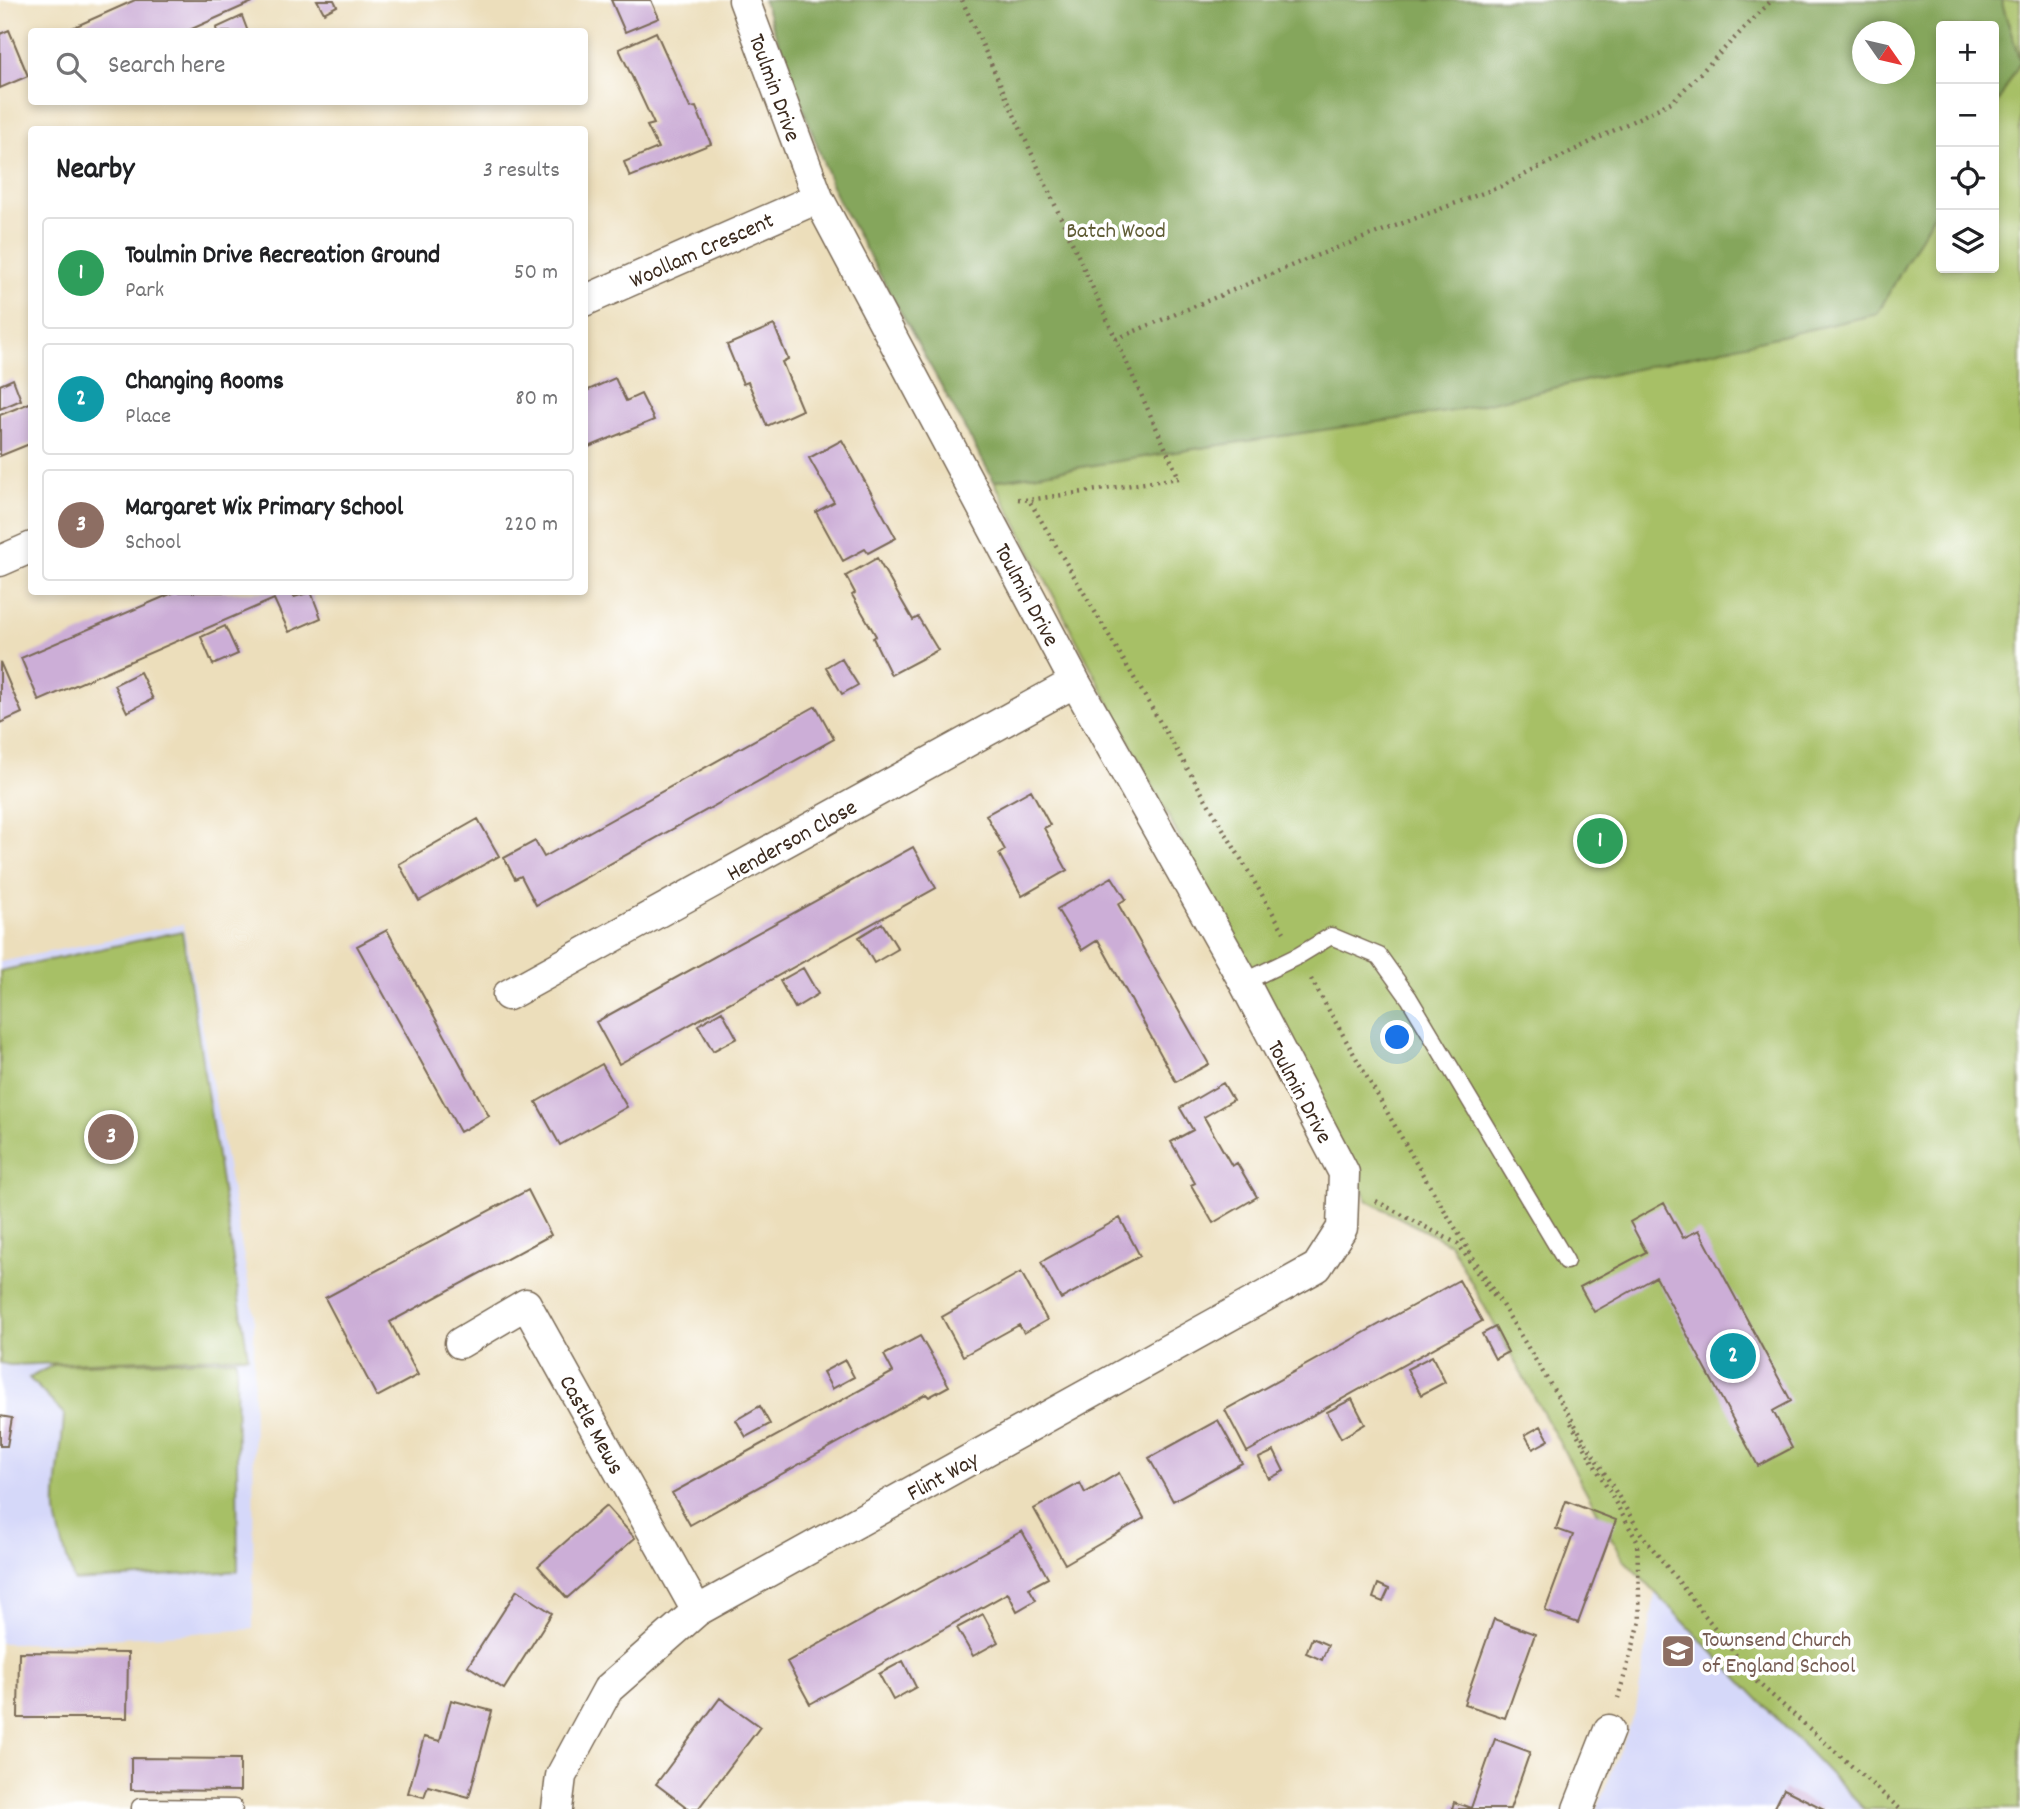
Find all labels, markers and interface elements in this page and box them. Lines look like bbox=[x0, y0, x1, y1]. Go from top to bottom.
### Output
north arrow bbox=[1852, 21, 1915, 84]
map controls bbox=[1936, 21, 1999, 273]
button: + bbox=[1936, 21, 1999, 84]
search box bbox=[28, 28, 588, 105]
street label: Toulmin Drive bbox=[738, 29, 808, 147]
icon: search bbox=[52, 48, 90, 86]
text: Search here bbox=[108, 48, 226, 85]
button: − bbox=[1936, 84, 1999, 147]
button: locate bbox=[1936, 147, 1999, 210]
text: Nearby bbox=[56, 150, 134, 193]
text: 3 results bbox=[483, 155, 560, 188]
street label: Woollam Crescent bbox=[625, 206, 780, 299]
button: layers bbox=[1936, 210, 1999, 273]
park label: Batch Wood bbox=[1066, 216, 1166, 249]
text: Toulmin Drive Recreation Ground bbox=[125, 238, 440, 275]
text: 1 bbox=[78, 257, 84, 290]
text: 50 m bbox=[514, 257, 558, 290]
text: Park bbox=[125, 275, 164, 308]
text: Changing Rooms bbox=[125, 364, 284, 401]
text: 2 bbox=[76, 383, 86, 416]
text: 80 m bbox=[515, 383, 558, 416]
text: Place bbox=[125, 401, 171, 434]
text: Margaret Wix Primary School bbox=[125, 490, 403, 527]
text: 3 bbox=[76, 509, 86, 542]
text: 220 m bbox=[504, 509, 558, 542]
text: School bbox=[125, 527, 181, 560]
street label: Toulmin Drive bbox=[984, 538, 1066, 653]
street label: Henderson Close bbox=[721, 793, 864, 892]
pin: 1 bbox=[1577, 815, 1623, 867]
your location bbox=[1380, 1020, 1414, 1054]
street label: Toulmin Drive bbox=[1257, 1035, 1339, 1150]
pin: 3 bbox=[88, 1111, 134, 1163]
pin: 2 bbox=[1710, 1330, 1756, 1382]
street label: Castle Mews bbox=[549, 1370, 631, 1481]
street label: Flint Way bbox=[902, 1444, 986, 1511]
place label: Townsend Church of England School bbox=[1702, 1625, 1856, 1684]
school or university icon: Townsend Church of England School bbox=[1659, 1632, 1697, 1670]

